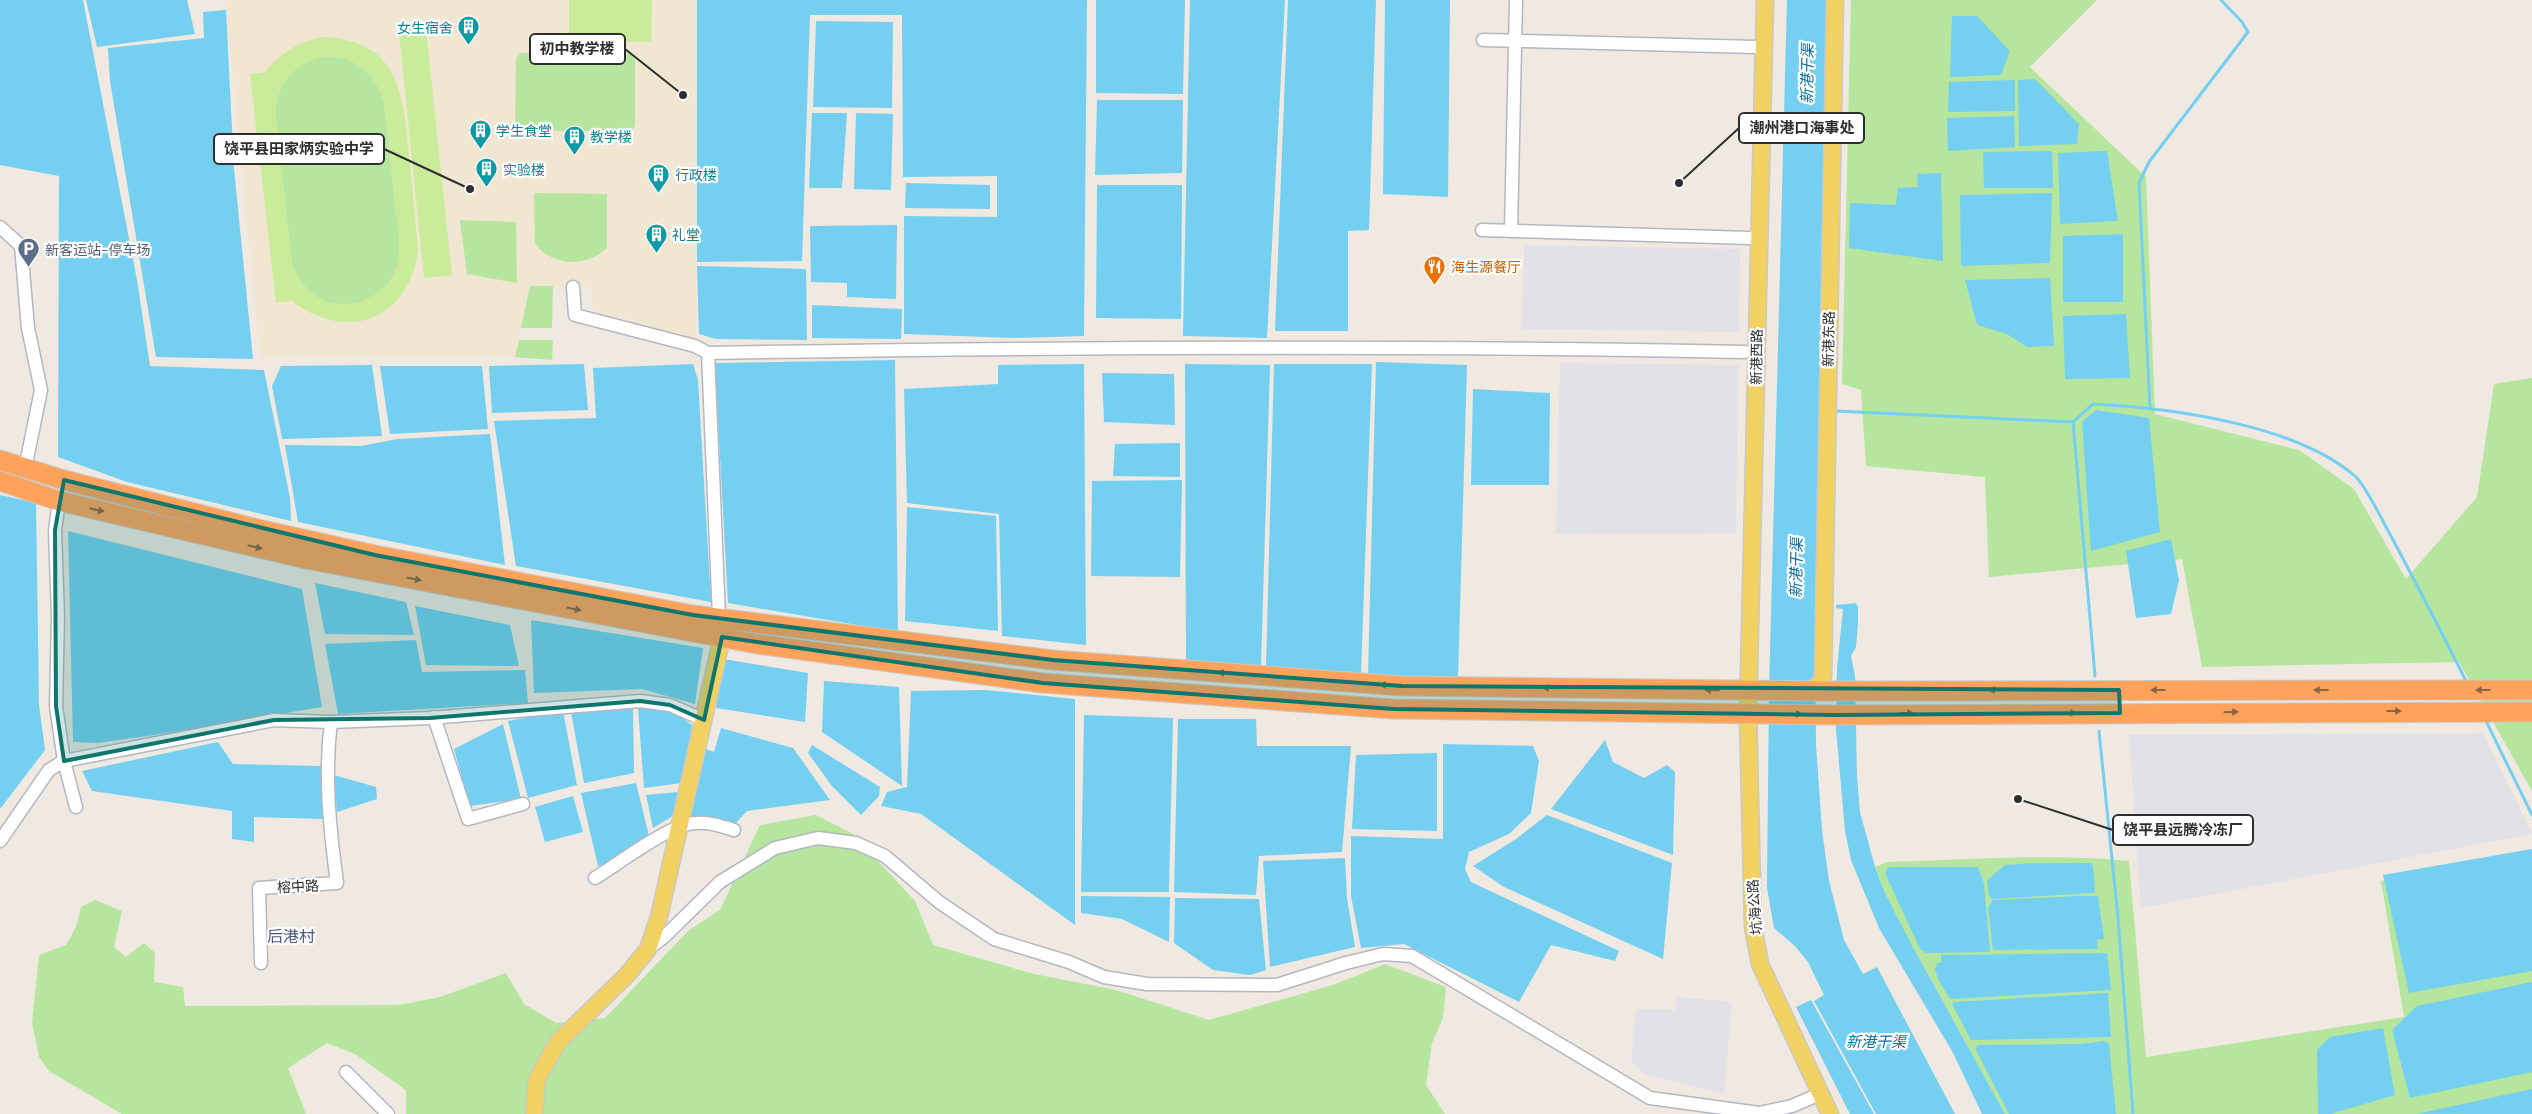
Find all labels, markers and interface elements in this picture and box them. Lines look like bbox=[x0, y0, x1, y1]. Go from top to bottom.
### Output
building icon: 女生宿舍 bbox=[457, 15, 481, 46]
place label: 女生宿舍 bbox=[397, 18, 453, 37]
callout: 初中教学楼 bbox=[530, 34, 625, 64]
text: 初中教学楼 bbox=[539, 38, 615, 59]
water label: 新港干渠 bbox=[1796, 42, 1818, 104]
callout: 潮州港口海事处 bbox=[1739, 113, 1864, 143]
text: 潮州港口海事处 bbox=[1749, 117, 1855, 138]
building icon: 学生食堂 bbox=[468, 118, 492, 149]
place label: 学生食堂 bbox=[496, 121, 552, 140]
building icon: 教学楼 bbox=[562, 124, 586, 155]
place label: 教学楼 bbox=[590, 127, 632, 146]
callout: 饶平县田家炳实验中学 bbox=[214, 134, 384, 164]
text: 饶平县田家炳实验中学 bbox=[224, 138, 374, 159]
building icon: 实验楼 bbox=[475, 157, 499, 188]
place label: 实验楼 bbox=[503, 160, 545, 179]
building icon: 行政楼 bbox=[647, 162, 671, 193]
place label: 行政楼 bbox=[675, 165, 717, 184]
building icon: 礼堂 bbox=[644, 222, 668, 253]
place label: 礼堂 bbox=[672, 225, 700, 244]
parking icon: 新客运站--停车场 bbox=[17, 237, 41, 268]
place label: 新客运站--停车场 bbox=[45, 240, 151, 259]
restaurant icon: 海生源餐厅 bbox=[1423, 254, 1447, 285]
place label: 海生源餐厅 bbox=[1451, 257, 1521, 276]
street label: 新港东路 bbox=[1818, 311, 1838, 367]
street label: 新港西路 bbox=[1746, 329, 1766, 385]
one-way arrow bbox=[89, 506, 104, 514]
water label: 新港干渠 bbox=[1785, 536, 1807, 598]
one-way arrow bbox=[248, 543, 263, 551]
one-way arrow bbox=[407, 576, 423, 584]
one-way arrow bbox=[566, 606, 582, 614]
one-way arrow bbox=[1217, 669, 1233, 677]
one-way arrow bbox=[1379, 680, 1395, 688]
one-way arrow bbox=[1542, 684, 1558, 692]
one-way arrow bbox=[1704, 686, 1720, 694]
one-way arrow bbox=[1988, 686, 2004, 694]
one-way arrow bbox=[2150, 686, 2166, 694]
one-way arrow bbox=[2313, 686, 2329, 694]
one-way arrow bbox=[2475, 686, 2491, 694]
one-way arrow bbox=[2386, 707, 2402, 715]
one-way arrow bbox=[2223, 708, 2239, 716]
one-way arrow bbox=[1898, 709, 1914, 717]
one-way arrow bbox=[2061, 709, 2077, 717]
one-way arrow bbox=[1787, 710, 1803, 718]
callout: 饶平县远腾冷冻厂 bbox=[2113, 815, 2253, 845]
text: 饶平县远腾冷冻厂 bbox=[2123, 819, 2243, 840]
street label: 榕中路 bbox=[277, 875, 319, 897]
street label: 坑海公路 bbox=[1743, 878, 1765, 936]
district label: 后港村 bbox=[267, 925, 315, 947]
water label: 新港干渠 bbox=[1846, 1031, 1908, 1052]

